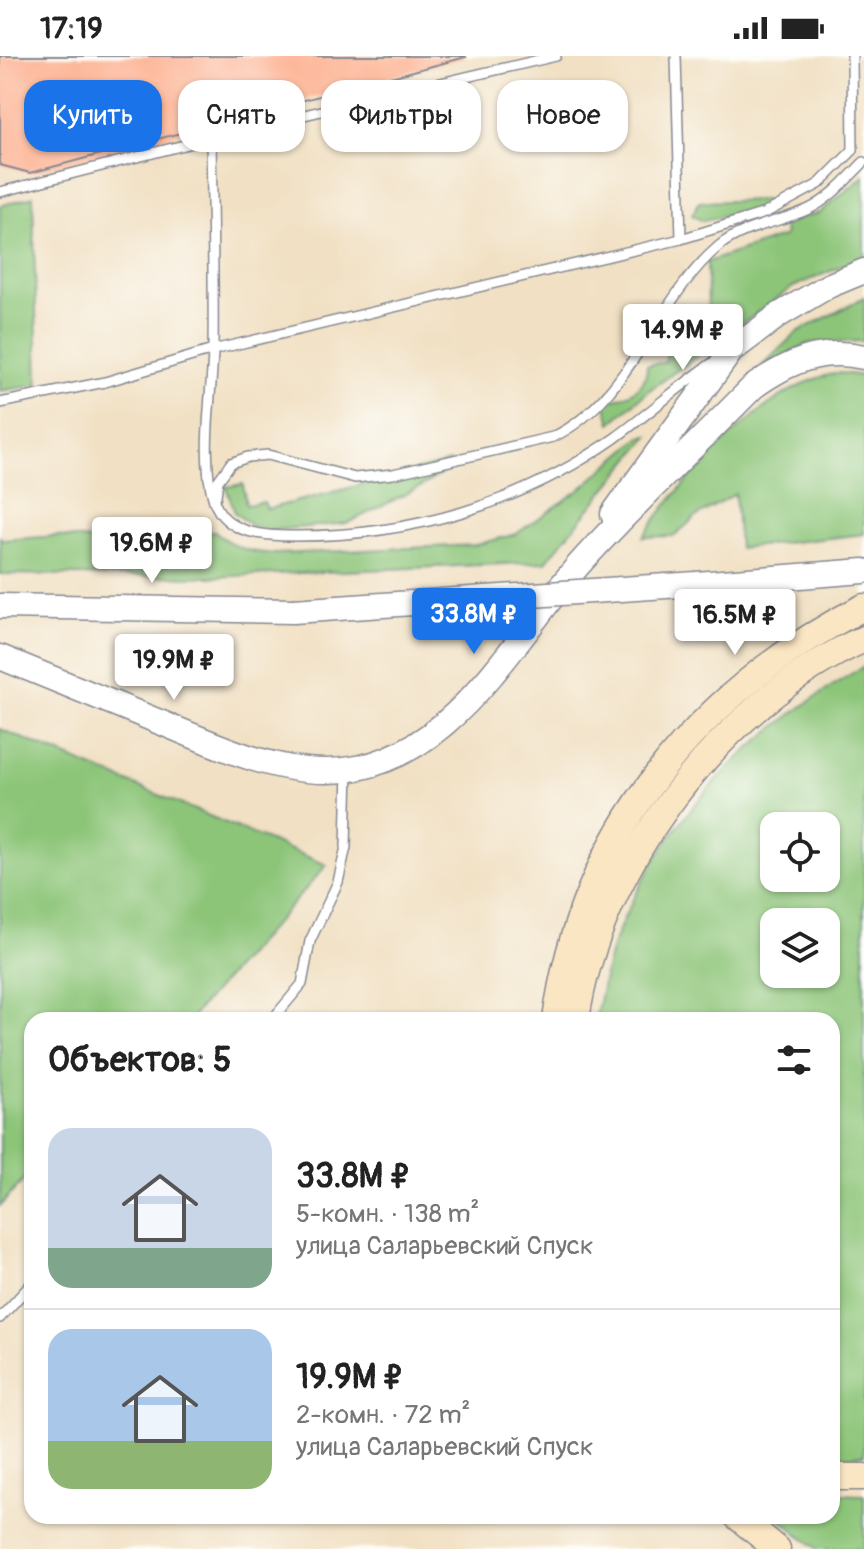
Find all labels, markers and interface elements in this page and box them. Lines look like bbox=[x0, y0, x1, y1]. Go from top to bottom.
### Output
text: 17:19 bbox=[40, 10, 103, 47]
chip: Купить bbox=[24, 80, 162, 152]
chip: Снять bbox=[178, 80, 305, 152]
chip: Фильтры bbox=[321, 80, 481, 152]
chip: Новое bbox=[497, 80, 628, 152]
pin: 14.9M ₽ bbox=[609, 304, 757, 372]
text: 14.9M ₽ bbox=[641, 314, 725, 346]
pin: 19.6M ₽ bbox=[78, 517, 226, 585]
text: 19.6M ₽ bbox=[110, 527, 194, 559]
pin: 33.8M ₽ bbox=[400, 588, 548, 656]
pin: 16.5M ₽ bbox=[661, 589, 809, 657]
text: 33.8M ₽ bbox=[430, 598, 518, 630]
text: 16.5M ₽ bbox=[692, 599, 778, 631]
pin: 19.9M ₽ bbox=[100, 634, 248, 702]
text: 19.9M ₽ bbox=[133, 644, 215, 676]
map controls bbox=[760, 812, 840, 988]
button: locate bbox=[760, 812, 840, 892]
button: layers bbox=[760, 908, 840, 988]
icon: filters bbox=[772, 1038, 816, 1082]
text: Объектов: 5 bbox=[48, 1039, 231, 1082]
text: 33.8M ₽ bbox=[296, 1155, 411, 1198]
icon: home bbox=[112, 1160, 208, 1256]
text: 5-комн. · 138 m² bbox=[296, 1198, 479, 1230]
text: улица Саларьевский Спуск bbox=[296, 1230, 593, 1262]
text: 19.9M ₽ bbox=[296, 1356, 404, 1399]
icon: home bbox=[112, 1361, 208, 1457]
text: 2-комн. · 72 m² bbox=[296, 1399, 470, 1431]
text: улица Саларьевский Спуск bbox=[296, 1431, 593, 1463]

